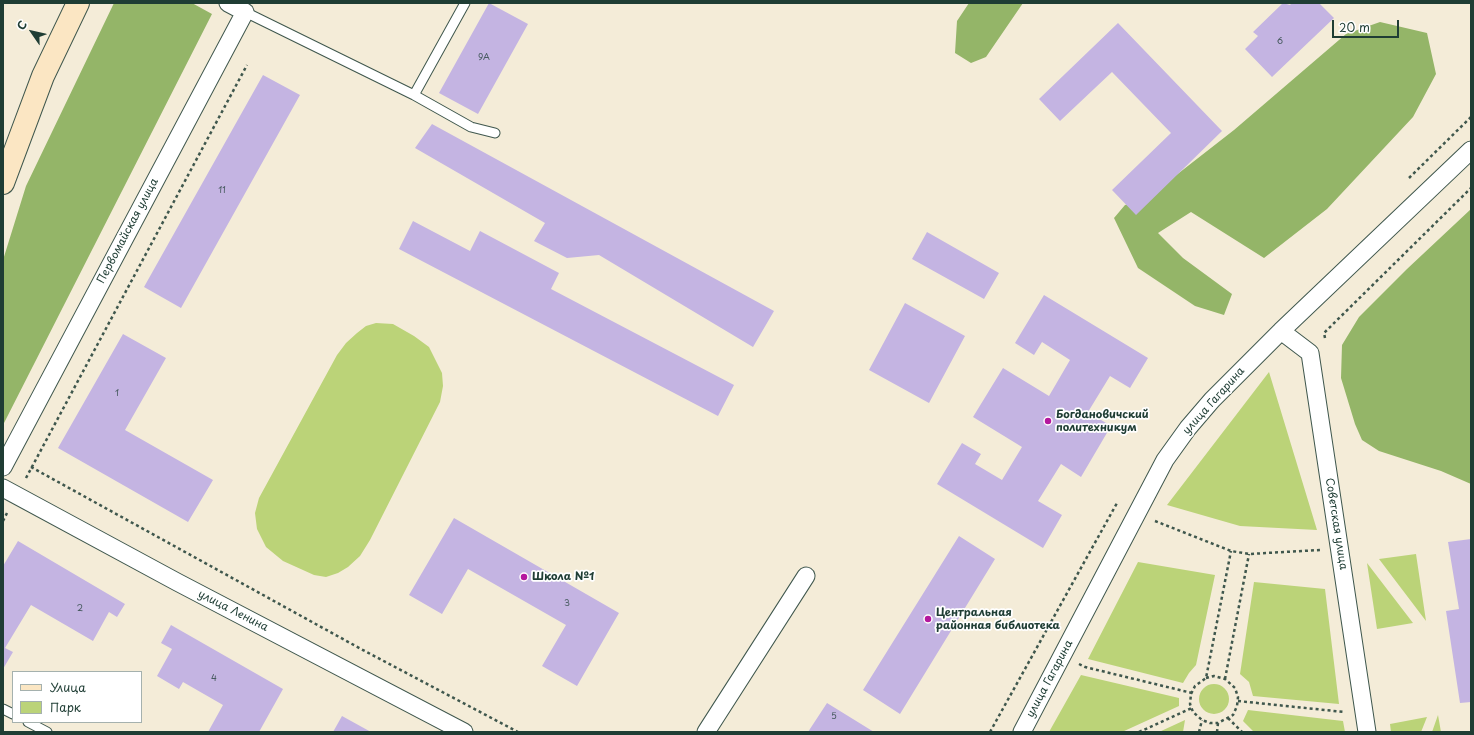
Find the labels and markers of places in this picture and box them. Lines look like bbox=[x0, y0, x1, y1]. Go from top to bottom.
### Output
place label: Богдановичский политехникум bbox=[1056, 408, 1149, 434]
marker: Богдановичский политехникум bbox=[1043, 416, 1053, 426]
place label: Школа №1 bbox=[532, 570, 594, 584]
marker: Школа №1 bbox=[519, 572, 529, 582]
place label: Центральная районная библиотека bbox=[936, 606, 1060, 632]
marker: Центральная районная библиотека bbox=[923, 614, 933, 624]

